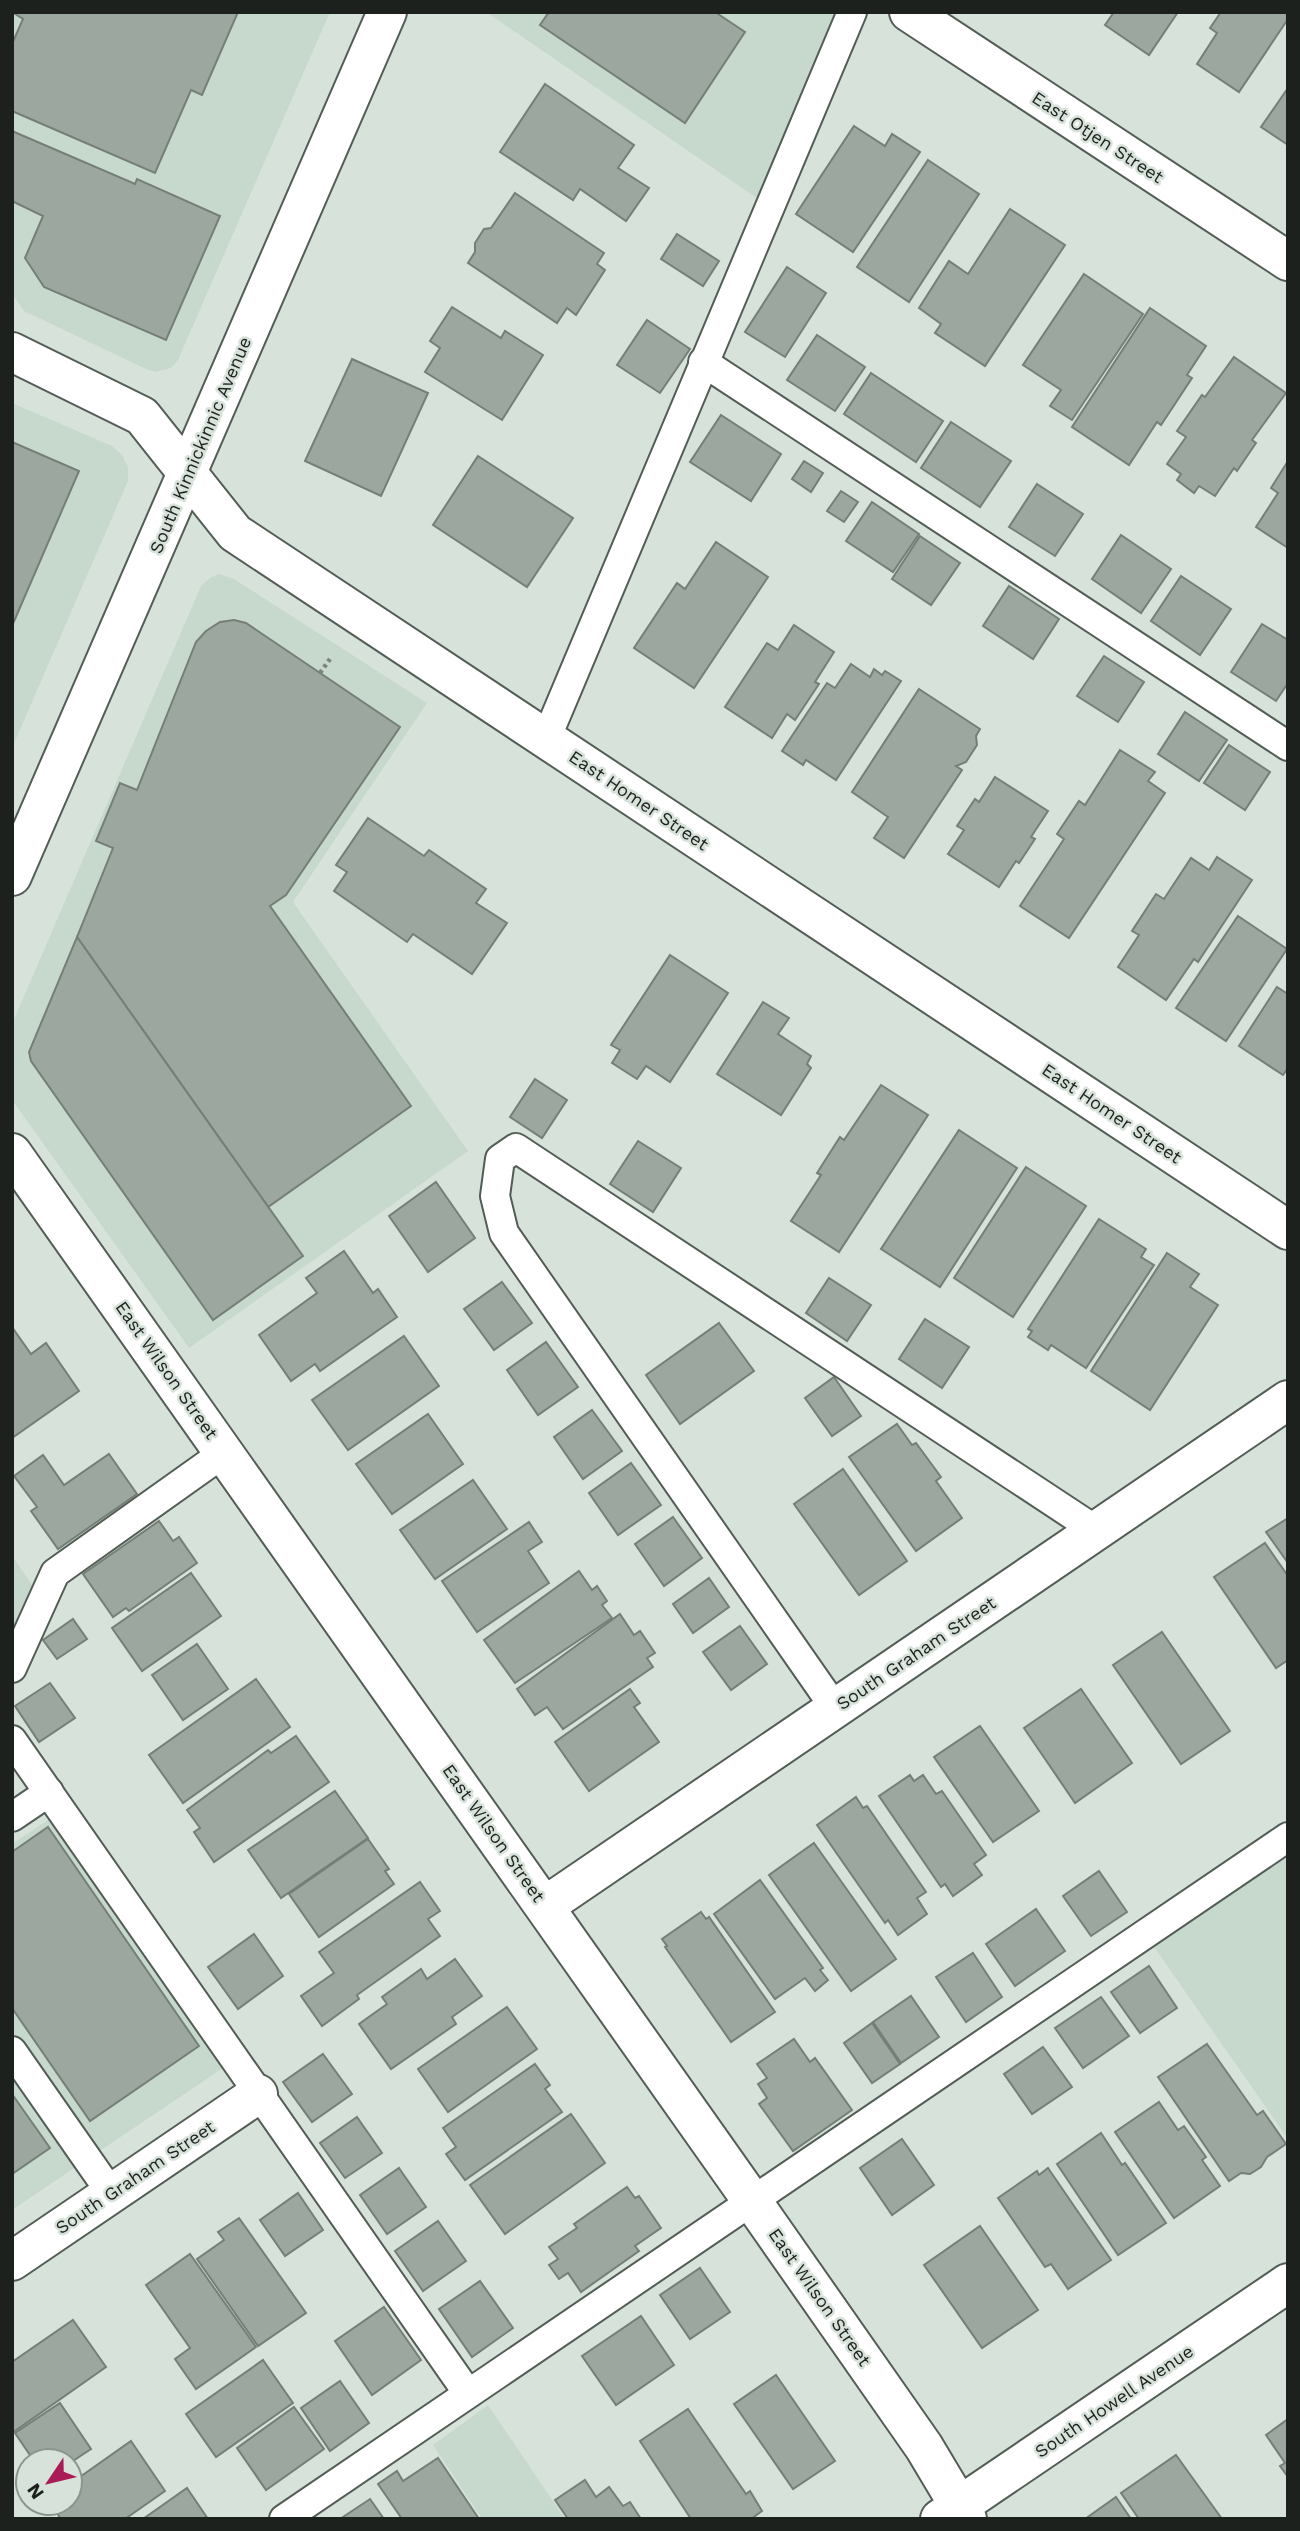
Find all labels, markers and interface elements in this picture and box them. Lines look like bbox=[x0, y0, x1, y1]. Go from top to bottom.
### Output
street label: East Otjen Street bbox=[1028, 87, 1168, 188]
street label: South Kinnickinnic Avenue bbox=[145, 334, 255, 556]
street label: East Homer Street bbox=[565, 746, 713, 855]
street label: East Homer Street bbox=[1038, 1059, 1186, 1168]
street label: East Wilson Street bbox=[111, 1297, 223, 1443]
street label: South Graham Street bbox=[832, 1592, 1000, 1714]
street label: East Wilson Street bbox=[438, 1760, 550, 1906]
street label: South Graham Street bbox=[51, 2116, 219, 2238]
street label: East Wilson Street bbox=[764, 2224, 876, 2370]
street label: South Howell Avenue bbox=[1031, 2340, 1197, 2462]
north arrow bbox=[14, 2447, 84, 2517]
text: N bbox=[22, 2479, 49, 2504]

